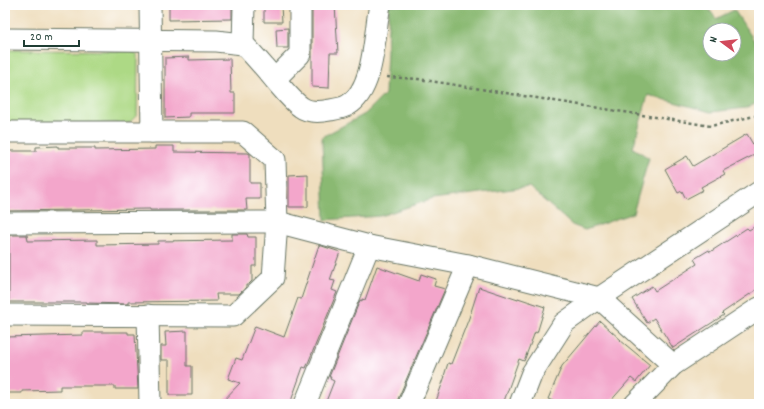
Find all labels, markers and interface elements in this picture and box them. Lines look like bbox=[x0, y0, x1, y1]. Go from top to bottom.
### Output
scale bar bbox=[24, 22, 79, 48]
north arrow bbox=[702, 22, 742, 62]
text: 20 m bbox=[30, 29, 53, 46]
text: N bbox=[706, 35, 723, 45]

